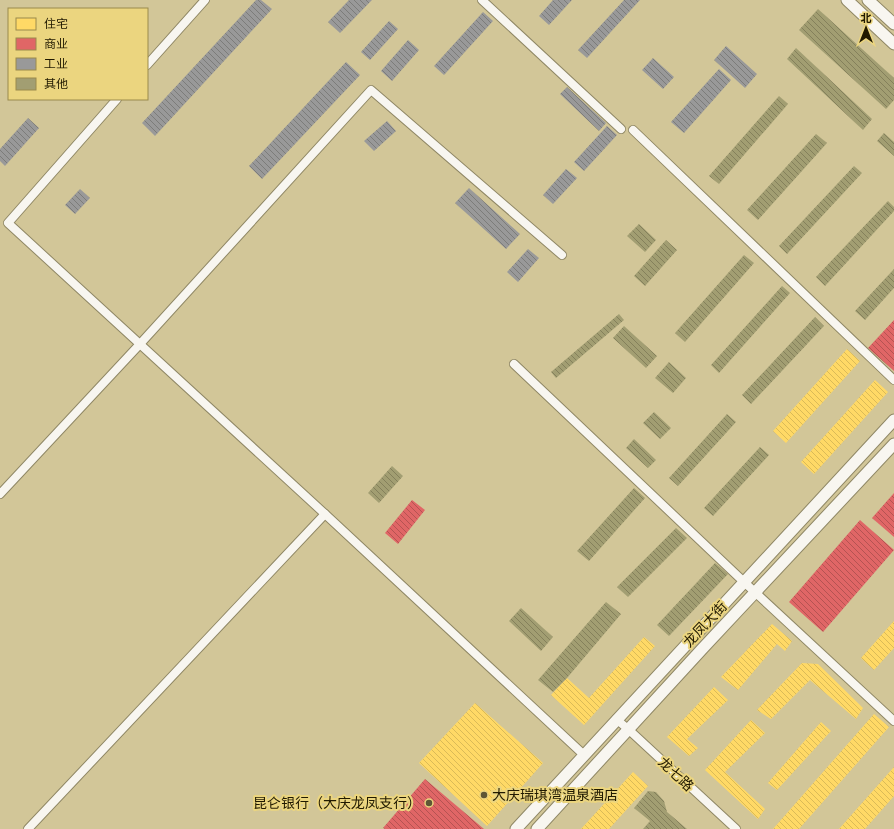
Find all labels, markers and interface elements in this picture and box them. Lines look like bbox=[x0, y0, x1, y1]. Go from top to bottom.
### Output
legend bbox=[8, 8, 148, 100]
north arrow bbox=[846, 8, 886, 48]
text: 北 bbox=[861, 11, 872, 25]
text: 住宅 bbox=[44, 16, 68, 31]
text: 商业 bbox=[44, 36, 68, 51]
text: 工业 bbox=[44, 56, 68, 71]
text: 其他 bbox=[44, 76, 68, 91]
street label: 龙凤大街 bbox=[679, 597, 731, 651]
street label: 龙七路 bbox=[655, 753, 697, 795]
place label: 大庆瑞琪湾温泉酒店 bbox=[492, 786, 618, 804]
marker: 大庆瑞琪湾温泉酒店 bbox=[479, 790, 489, 800]
place label: 昆仑银行（大庆龙凤支行） bbox=[253, 794, 421, 812]
marker: 昆仑银行（大庆龙凤支行） bbox=[424, 798, 434, 808]

